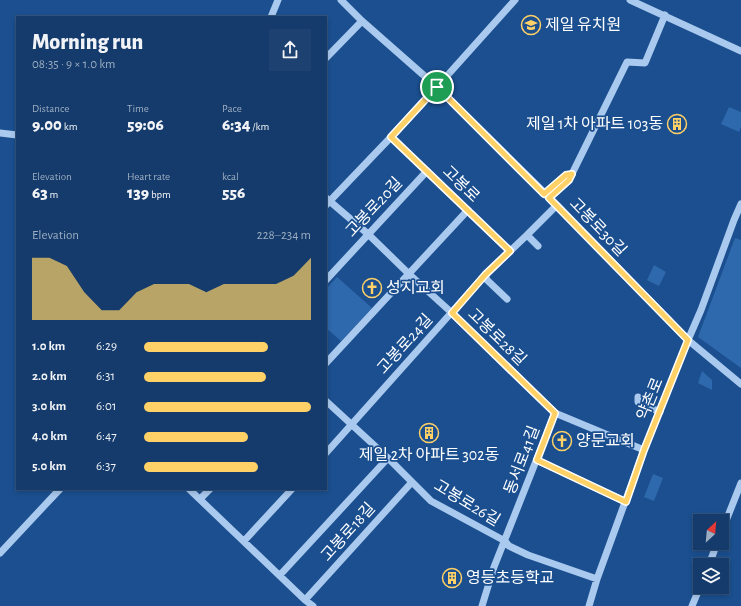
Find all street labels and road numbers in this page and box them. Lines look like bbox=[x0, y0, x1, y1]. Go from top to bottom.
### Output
street label: 고봉로 bbox=[440, 163, 483, 205]
street label: 고봉로20길 bbox=[343, 174, 405, 240]
street label: 고봉로30길 bbox=[567, 195, 629, 259]
street label: 고봉로28길 bbox=[465, 306, 529, 368]
street label: 고봉로24길 bbox=[374, 311, 436, 377]
street label: 약촌로 bbox=[634, 375, 666, 422]
street label: 동서로41길 bbox=[502, 423, 542, 497]
street label: 고봉로26길 bbox=[431, 477, 503, 529]
street label: 고봉로18길 bbox=[318, 500, 378, 564]

